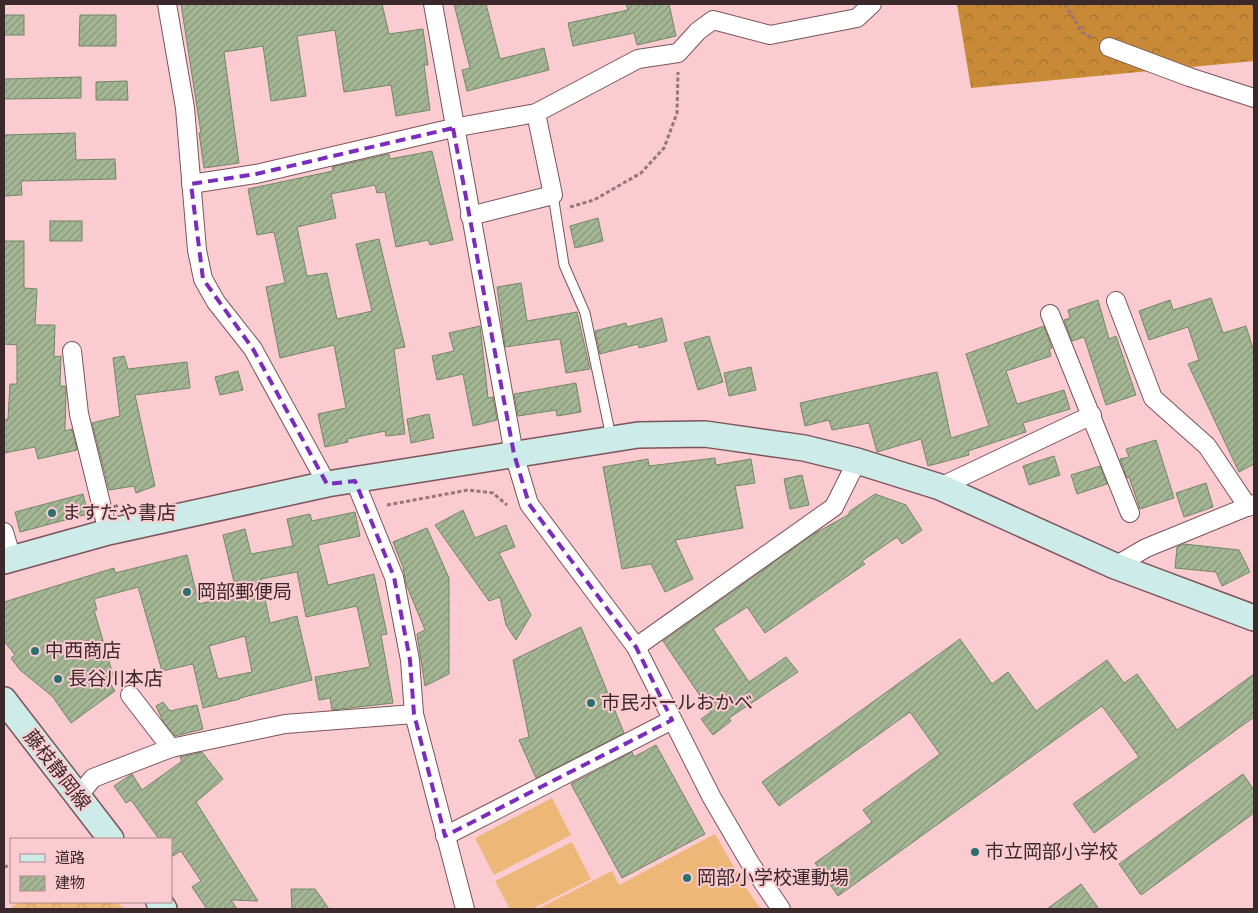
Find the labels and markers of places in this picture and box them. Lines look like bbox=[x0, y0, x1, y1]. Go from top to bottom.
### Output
place label: ますだや書店 bbox=[62, 502, 176, 524]
marker: ますだや書店 bbox=[46, 507, 58, 519]
place label: 岡部郵便局 bbox=[197, 581, 292, 603]
marker: 岡部郵便局 bbox=[181, 586, 193, 598]
place label: 中西商店 bbox=[45, 640, 121, 662]
marker: 中西商店 bbox=[29, 645, 41, 657]
place label: 長谷川本店 bbox=[68, 668, 163, 690]
marker: 長谷川本店 bbox=[52, 673, 64, 685]
place label: 市民ホールおかべ bbox=[601, 692, 753, 714]
marker: 市民ホールおかべ bbox=[585, 697, 597, 709]
place label: 市立岡部小学校 bbox=[985, 841, 1118, 863]
marker: 市立岡部小学校 bbox=[969, 846, 981, 858]
place label: 岡部小学校運動場 bbox=[697, 867, 849, 889]
marker: 岡部小学校運動場 bbox=[681, 872, 693, 884]

